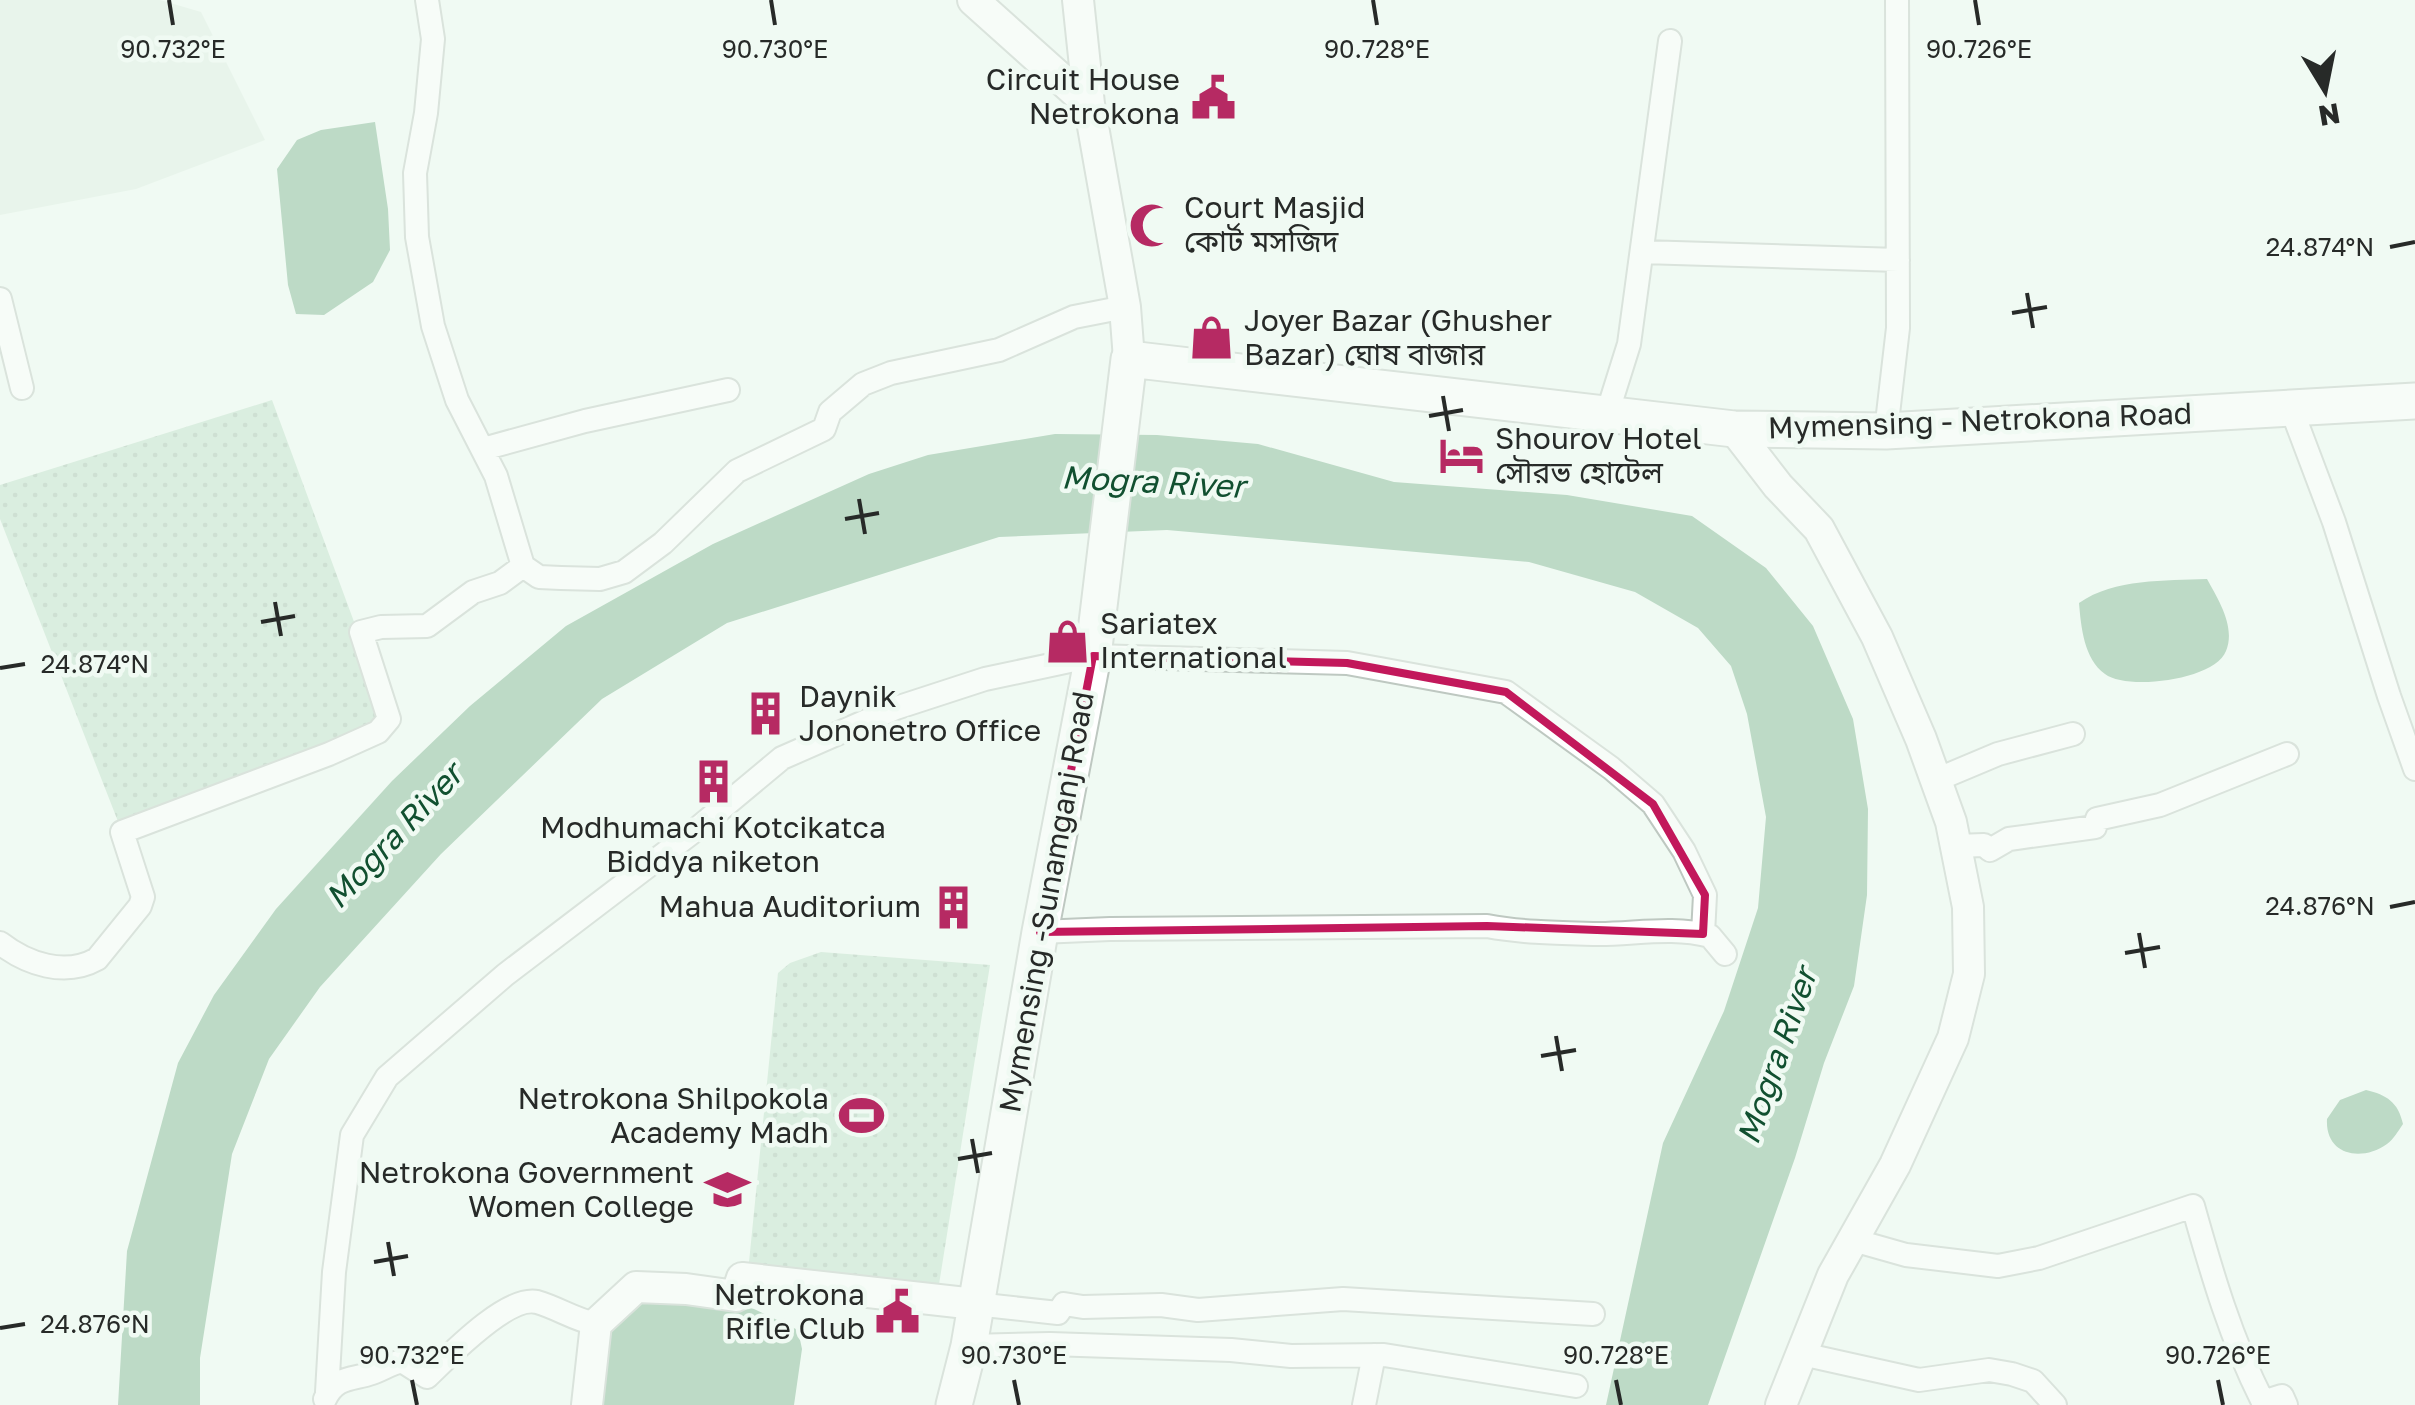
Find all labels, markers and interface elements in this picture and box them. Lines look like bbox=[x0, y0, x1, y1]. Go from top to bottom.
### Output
text: 90.732°E bbox=[120, 33, 226, 64]
text: 90.730°E bbox=[722, 33, 828, 64]
text: 90.728°E bbox=[1324, 33, 1430, 64]
text: 90.726°E bbox=[1926, 33, 2032, 64]
north arrow bbox=[2275, 40, 2375, 140]
place label: Circuit House Netrokona bbox=[986, 61, 1180, 131]
public building icon: Circuit House Netrokona bbox=[1189, 73, 1237, 121]
text: N bbox=[2316, 97, 2343, 133]
place label: Court Masjid কোর্ট মসজিদ bbox=[1184, 189, 1366, 259]
mosque icon: Court Masjid কোর্ট মসজিদ bbox=[1127, 201, 1175, 249]
text: 24.874°N bbox=[2266, 231, 2374, 262]
place label: Joyer Bazar (Ghusher Bazar) ঘোষ বাজার bbox=[1244, 302, 1552, 372]
shop icon: Joyer Bazar (Ghusher Bazar) ঘোষ বাজার bbox=[1187, 314, 1235, 362]
street label: Mymensing - Netrokona Road bbox=[1767, 395, 2193, 445]
place label: Shourov Hotel সৌরভ হোটেল bbox=[1495, 420, 1702, 490]
hotel icon: Shourov Hotel সৌরভ হোটেল bbox=[1438, 432, 1486, 480]
water label: Mogra River bbox=[1061, 457, 1250, 505]
place label: Sariatex International bbox=[1100, 605, 1287, 675]
shop icon: Sariatex International bbox=[1043, 617, 1091, 665]
text: 24.874°N bbox=[41, 648, 149, 679]
place label: Daynik Jononetro Office bbox=[799, 678, 1041, 748]
street label: Mymensing -Sunamganj Road bbox=[991, 688, 1101, 1115]
building icon: Daynik Jononetro Office bbox=[742, 690, 790, 738]
water label: Mogra River bbox=[317, 752, 473, 915]
building icon: Modhumachi Kotcikatca Biddya niketon bbox=[689, 757, 737, 805]
place label: Modhumachi Kotcikatca Biddya niketon bbox=[540, 809, 886, 879]
building icon: Mahua Auditorium bbox=[930, 883, 978, 931]
place label: Mahua Auditorium bbox=[659, 888, 921, 924]
text: 24.876°N bbox=[2265, 890, 2375, 921]
water label: Mogra River bbox=[1728, 959, 1825, 1149]
place label: Netrokona Shilpokola Academy Madh bbox=[518, 1080, 829, 1150]
sports icon: Netrokona Shilpokola Academy Madh bbox=[838, 1092, 886, 1140]
place label: Netrokona Government Women College bbox=[359, 1154, 694, 1224]
school or university icon: Netrokona Government Women College bbox=[703, 1166, 751, 1214]
place label: Netrokona Rifle Club bbox=[714, 1276, 865, 1346]
public building icon: Netrokona Rifle Club bbox=[874, 1288, 922, 1336]
text: 24.876°N bbox=[40, 1308, 150, 1339]
text: 90.732°E bbox=[359, 1339, 465, 1370]
text: 90.730°E bbox=[961, 1339, 1067, 1370]
text: 90.728°E bbox=[1563, 1339, 1669, 1370]
text: 90.726°E bbox=[2165, 1339, 2271, 1370]

